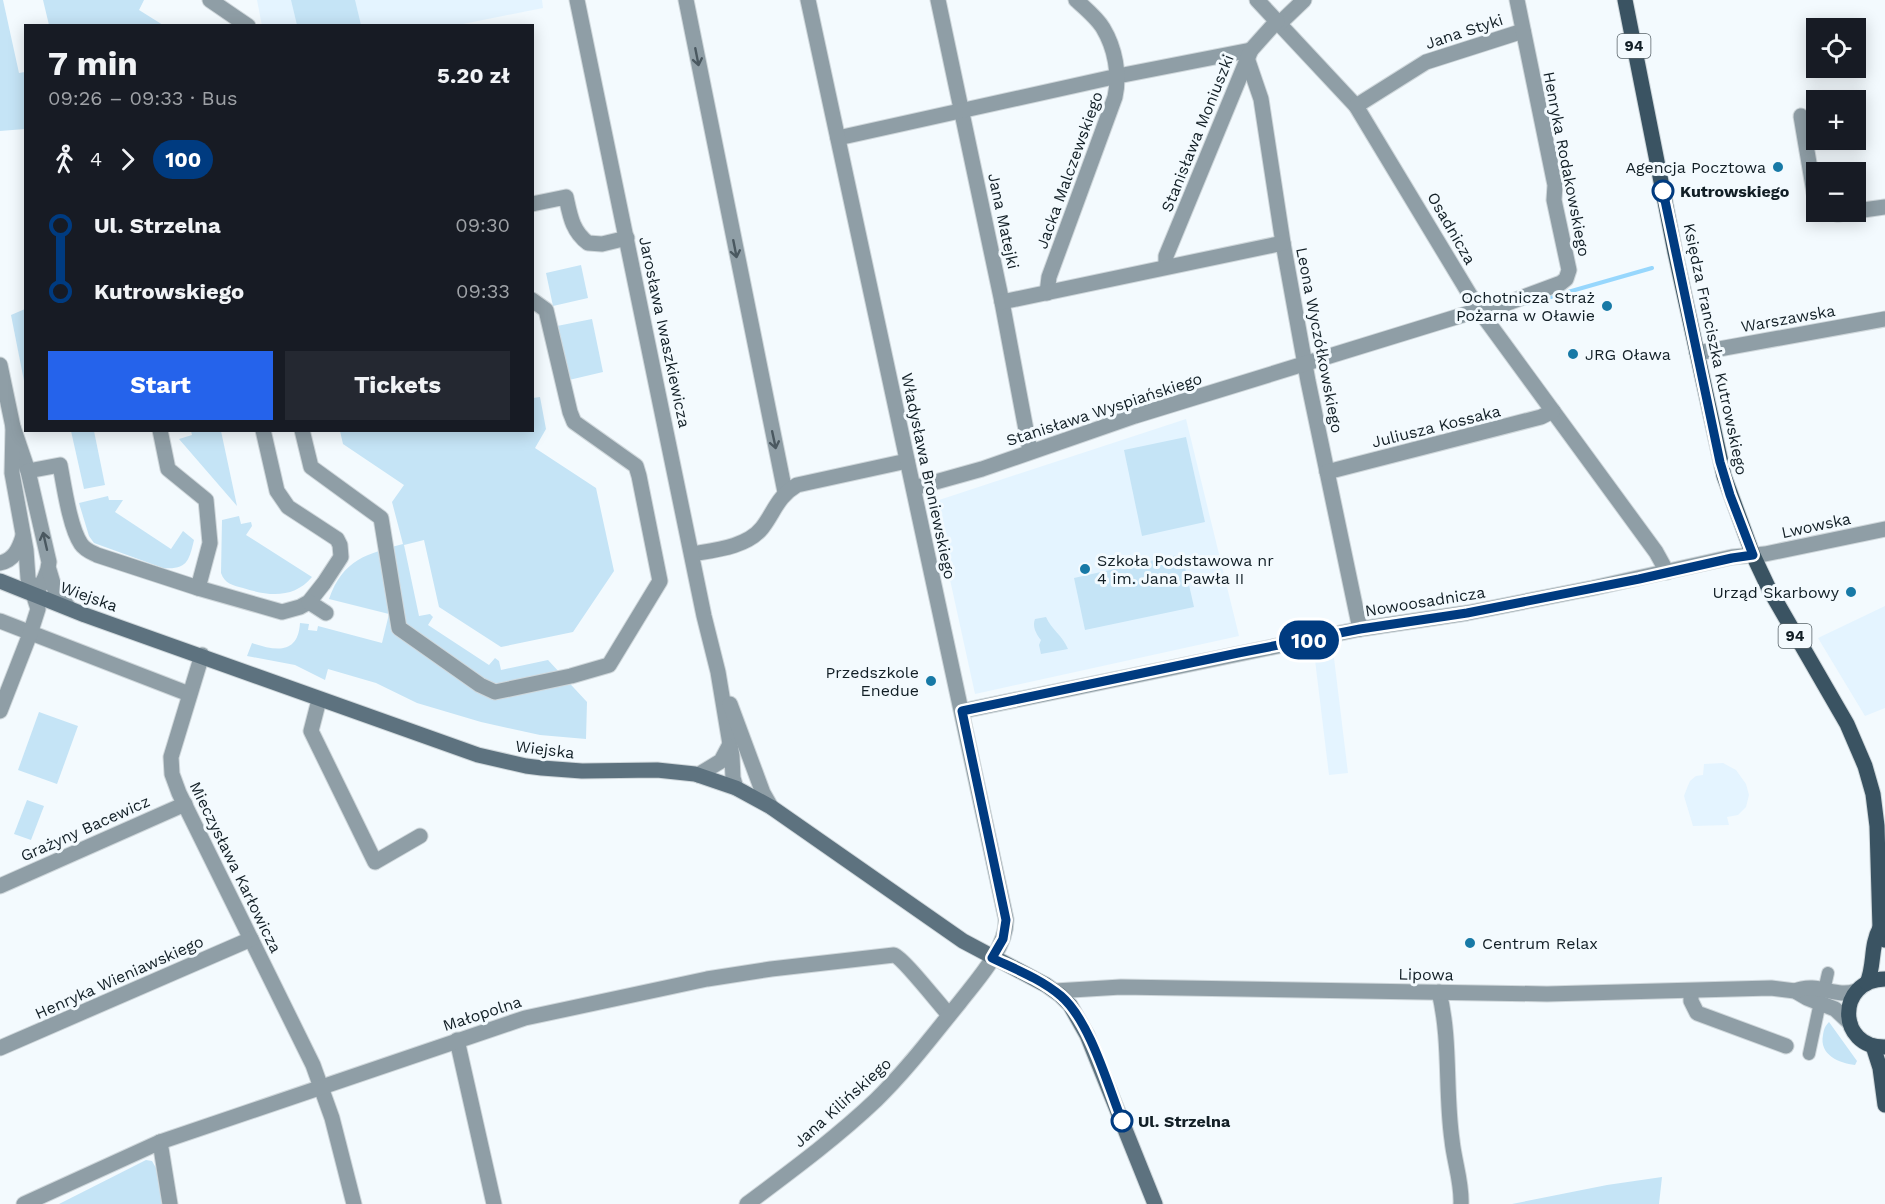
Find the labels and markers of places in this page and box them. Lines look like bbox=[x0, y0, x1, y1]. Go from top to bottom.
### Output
place label: Agencja Pocztowa bbox=[1625, 158, 1766, 177]
marker: Agencja Pocztowa bbox=[1771, 160, 1785, 174]
marker: Kutrowskiego bbox=[1652, 180, 1674, 202]
place label: Kutrowskiego bbox=[1680, 182, 1790, 201]
place label: Ochotnicza Straż Pożarna w Oławie bbox=[1456, 288, 1595, 325]
marker: Ochotnicza Straż Pożarna w Oławie bbox=[1600, 299, 1614, 313]
place label: JRG Oława bbox=[1585, 345, 1671, 364]
marker: JRG Oława bbox=[1566, 347, 1580, 361]
place label: Szkoła Podstawowa nr 4 im. Jana Pawła II bbox=[1097, 551, 1274, 588]
marker: Szkoła Podstawowa nr 4 im. Jana Pawła II bbox=[1078, 562, 1092, 576]
place label: Urząd Skarbowy bbox=[1712, 583, 1840, 602]
marker: Urząd Skarbowy bbox=[1844, 585, 1858, 599]
place label: Przedszkole Enedue bbox=[826, 663, 919, 700]
marker: Przedszkole Enedue bbox=[924, 674, 938, 688]
place label: Centrum Relax bbox=[1482, 934, 1598, 953]
marker: Centrum Relax bbox=[1463, 936, 1477, 950]
marker: Ul. Strzelna bbox=[1111, 1110, 1133, 1132]
place label: Ul. Strzelna bbox=[1138, 1112, 1231, 1131]

